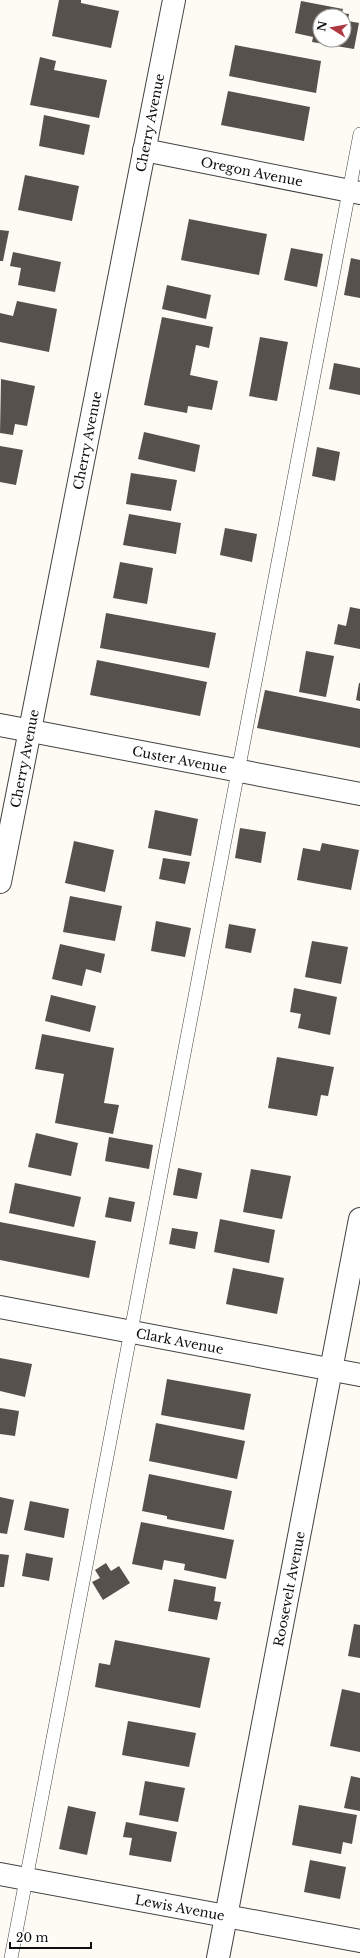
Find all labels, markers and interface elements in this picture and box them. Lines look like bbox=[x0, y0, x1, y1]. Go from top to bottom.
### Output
north arrow bbox=[312, 8, 352, 48]
text: N bbox=[314, 19, 330, 33]
street label: Cherry Avenue bbox=[132, 72, 168, 173]
street label: Oregon Avenue bbox=[199, 153, 304, 190]
street label: Cherry Avenue bbox=[69, 390, 105, 491]
street label: Cherry Avenue bbox=[6, 708, 42, 809]
street label: Custer Avenue bbox=[131, 742, 229, 777]
street label: Clark Avenue bbox=[135, 1324, 225, 1358]
street label: Roosevelt Avenue bbox=[270, 1530, 308, 1648]
street label: Lewis Avenue bbox=[134, 1891, 226, 1924]
scale bar bbox=[10, 1924, 91, 1950]
text: 20 m bbox=[16, 1930, 48, 1945]

